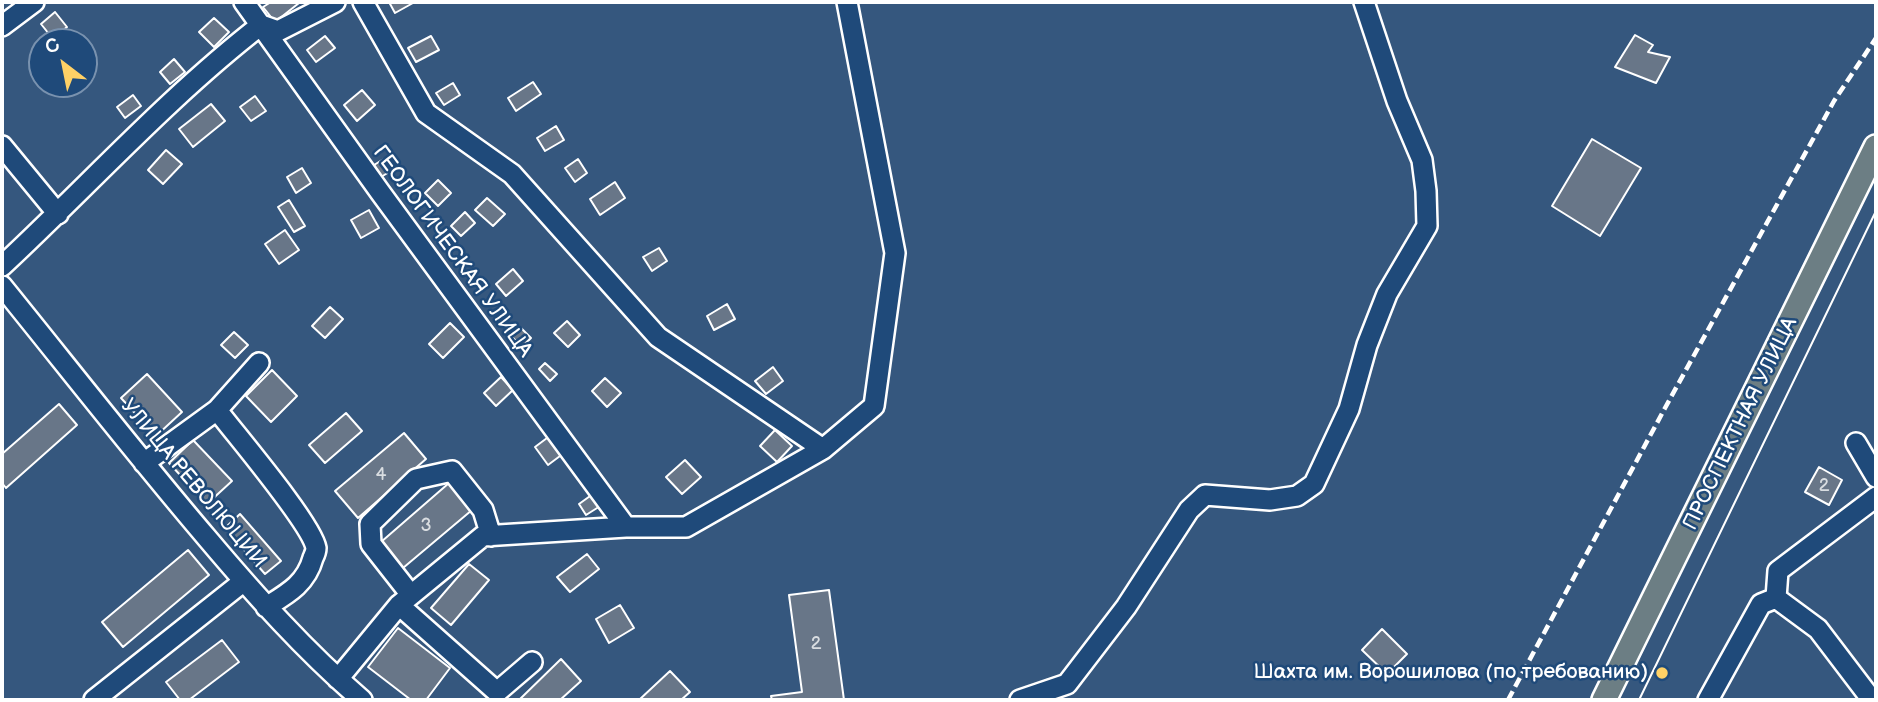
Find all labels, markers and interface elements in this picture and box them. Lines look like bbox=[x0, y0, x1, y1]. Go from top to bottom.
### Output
north arrow bbox=[28, 28, 98, 98]
text: С bbox=[41, 33, 64, 60]
street label: ГЕОЛОГИЧЕСКАЯ УЛИЦА bbox=[367, 141, 537, 363]
street label: ПРОСПЕКТНАЯ УЛИЦА bbox=[1678, 314, 1804, 534]
street label: УЛИЦА РЕВОЛЮЦИИ bbox=[115, 394, 271, 574]
house number: 4 bbox=[376, 464, 386, 486]
house number: 2 bbox=[1819, 475, 1829, 497]
house number: 3 bbox=[420, 515, 432, 537]
house number: 2 bbox=[811, 633, 821, 655]
place label: Шахта им. Ворошилова (по требованию) bbox=[1253, 660, 1648, 686]
marker: Шахта им. Ворошилова (по требованию) bbox=[1654, 665, 1670, 681]

